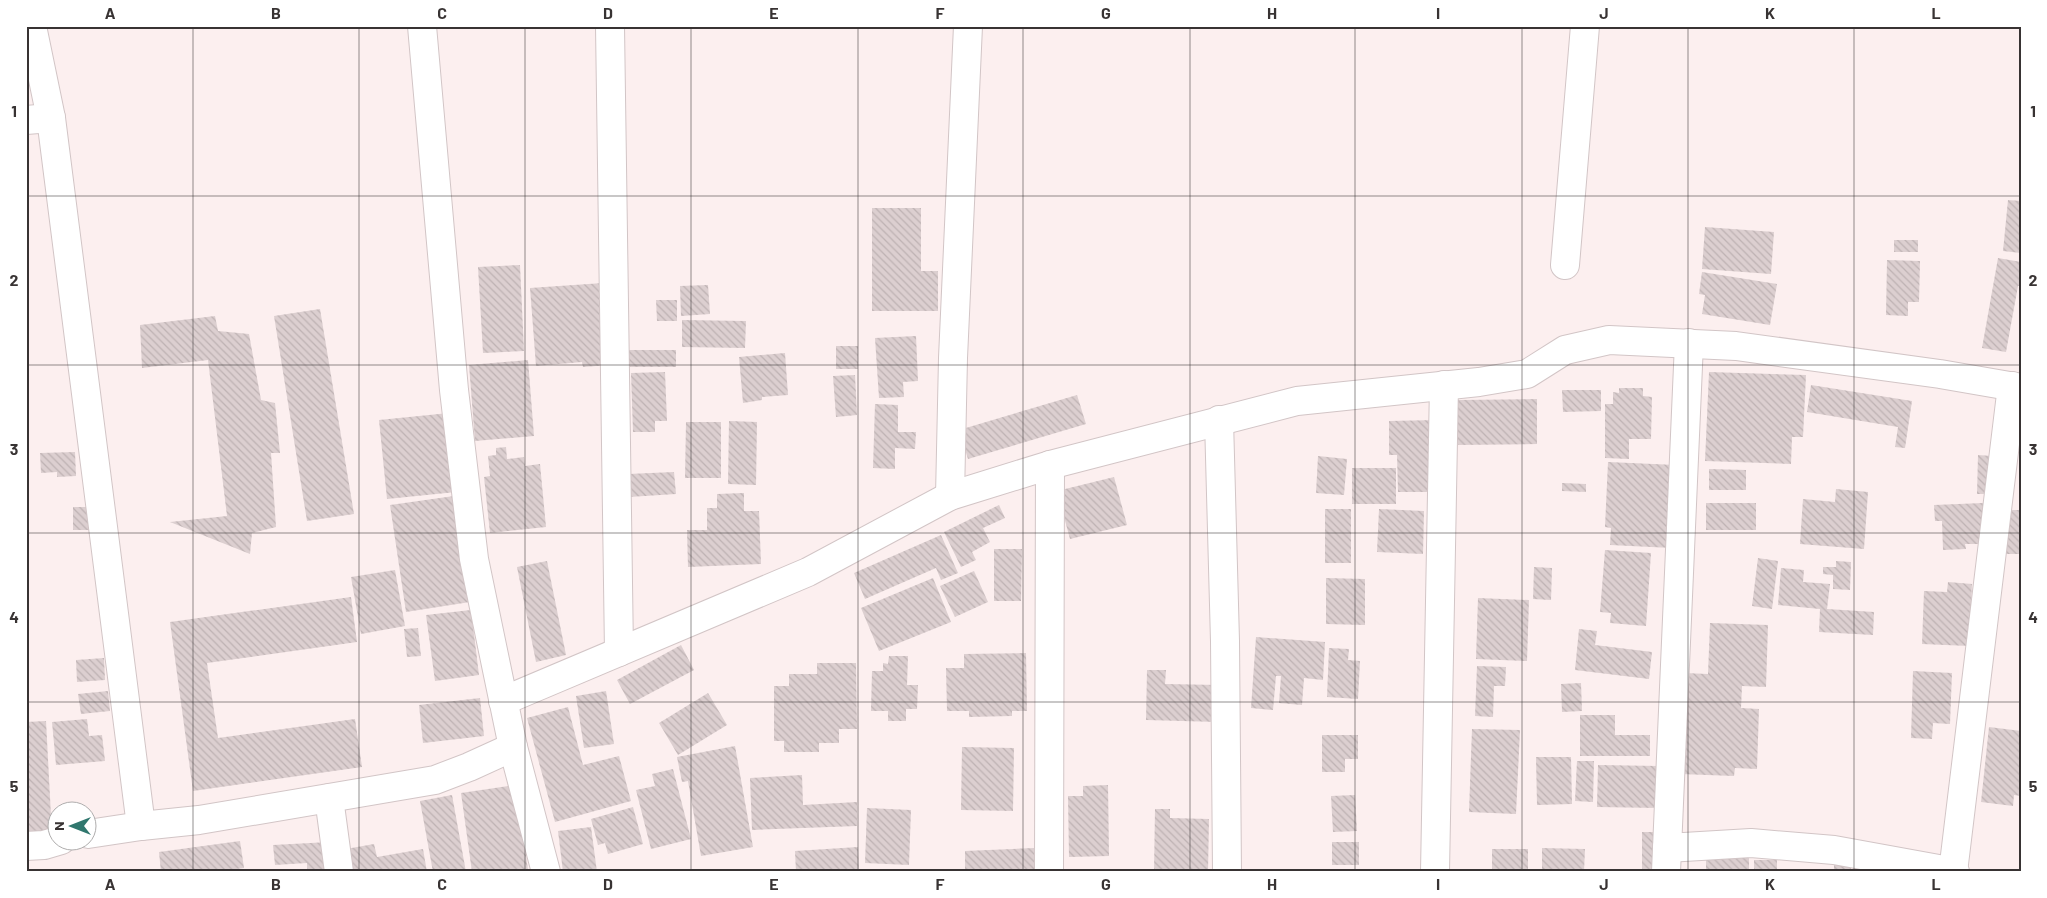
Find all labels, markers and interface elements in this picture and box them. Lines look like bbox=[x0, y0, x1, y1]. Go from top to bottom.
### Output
text: A bbox=[105, 3, 116, 22]
text: B bbox=[271, 3, 281, 22]
text: C bbox=[437, 3, 447, 22]
text: D bbox=[603, 3, 613, 22]
text: E bbox=[769, 3, 779, 22]
text: F bbox=[936, 3, 945, 22]
text: G bbox=[1101, 3, 1111, 22]
text: H bbox=[1267, 3, 1277, 22]
text: I bbox=[1436, 3, 1440, 22]
text: J bbox=[1599, 3, 1609, 22]
text: K bbox=[1765, 3, 1775, 22]
text: L bbox=[1931, 3, 1941, 22]
text: 1 bbox=[11, 101, 17, 120]
text: 1 bbox=[2030, 101, 2036, 120]
text: 2 bbox=[10, 270, 19, 289]
text: 2 bbox=[2029, 270, 2038, 289]
text: 3 bbox=[10, 439, 18, 458]
text: 3 bbox=[2029, 439, 2037, 458]
text: 4 bbox=[9, 607, 19, 626]
text: 4 bbox=[2028, 607, 2038, 626]
text: 5 bbox=[10, 776, 19, 795]
text: 5 bbox=[2029, 776, 2038, 795]
north arrow bbox=[48, 800, 98, 850]
text: N bbox=[50, 821, 67, 831]
text: A bbox=[105, 874, 116, 893]
text: B bbox=[271, 874, 281, 893]
text: C bbox=[437, 874, 447, 893]
text: D bbox=[603, 874, 613, 893]
text: E bbox=[769, 874, 779, 893]
text: F bbox=[936, 874, 945, 893]
text: G bbox=[1101, 874, 1111, 893]
text: H bbox=[1267, 874, 1277, 893]
text: I bbox=[1436, 874, 1440, 893]
text: J bbox=[1599, 874, 1609, 893]
text: K bbox=[1765, 874, 1775, 893]
text: L bbox=[1931, 874, 1941, 893]

